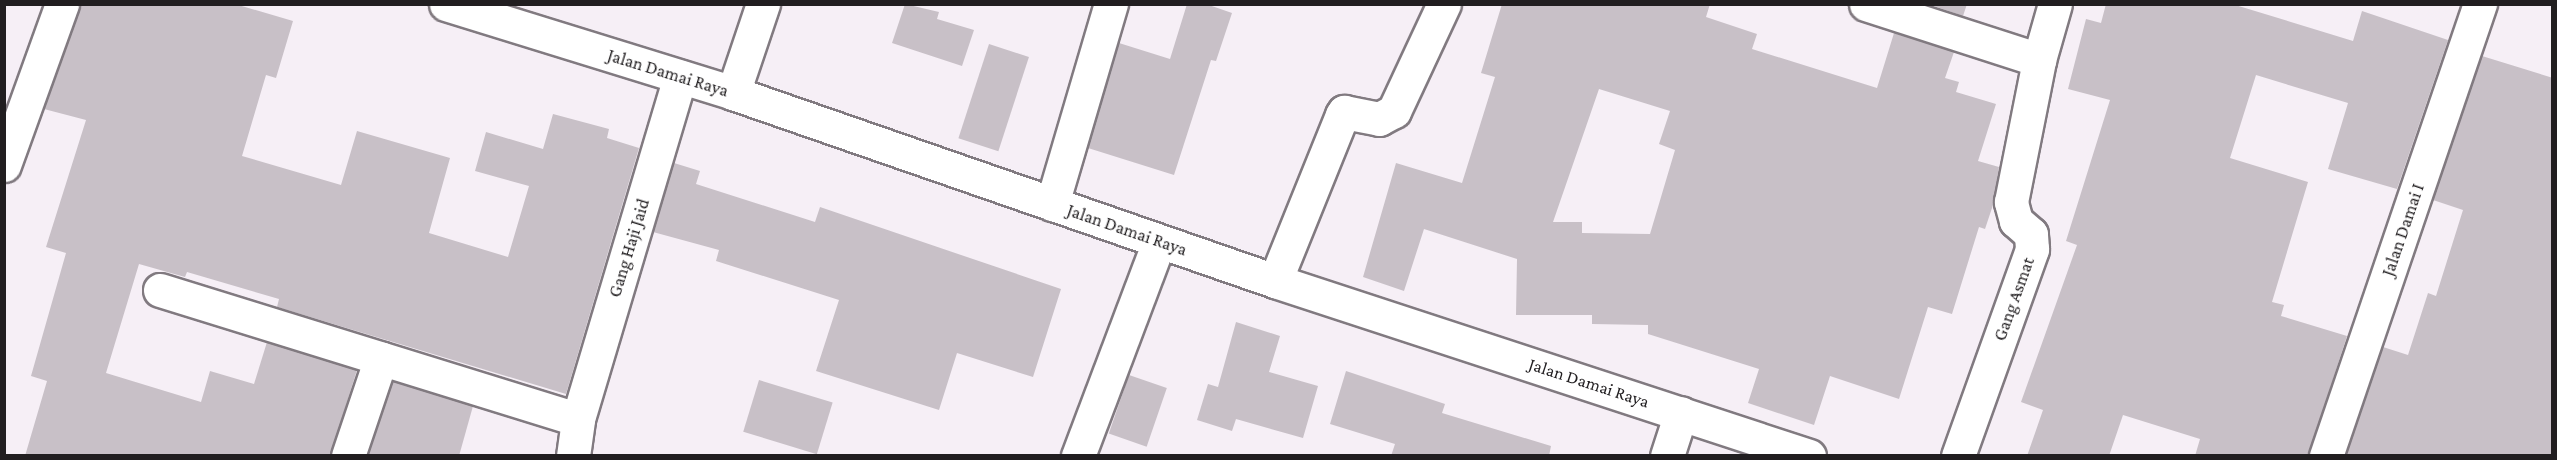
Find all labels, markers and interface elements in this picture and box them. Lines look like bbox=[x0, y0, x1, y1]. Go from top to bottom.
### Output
street label: Jalan Damai Raya bbox=[605, 44, 731, 102]
street label: Jalan Damai I bbox=[2377, 181, 2429, 279]
street label: Gang Haji Jaid bbox=[604, 196, 654, 300]
street label: Jalan Damai Raya bbox=[1064, 199, 1190, 261]
street label: Gang Asmat bbox=[1989, 254, 2039, 344]
street label: Jalan Damai Raya bbox=[1526, 353, 1652, 413]

